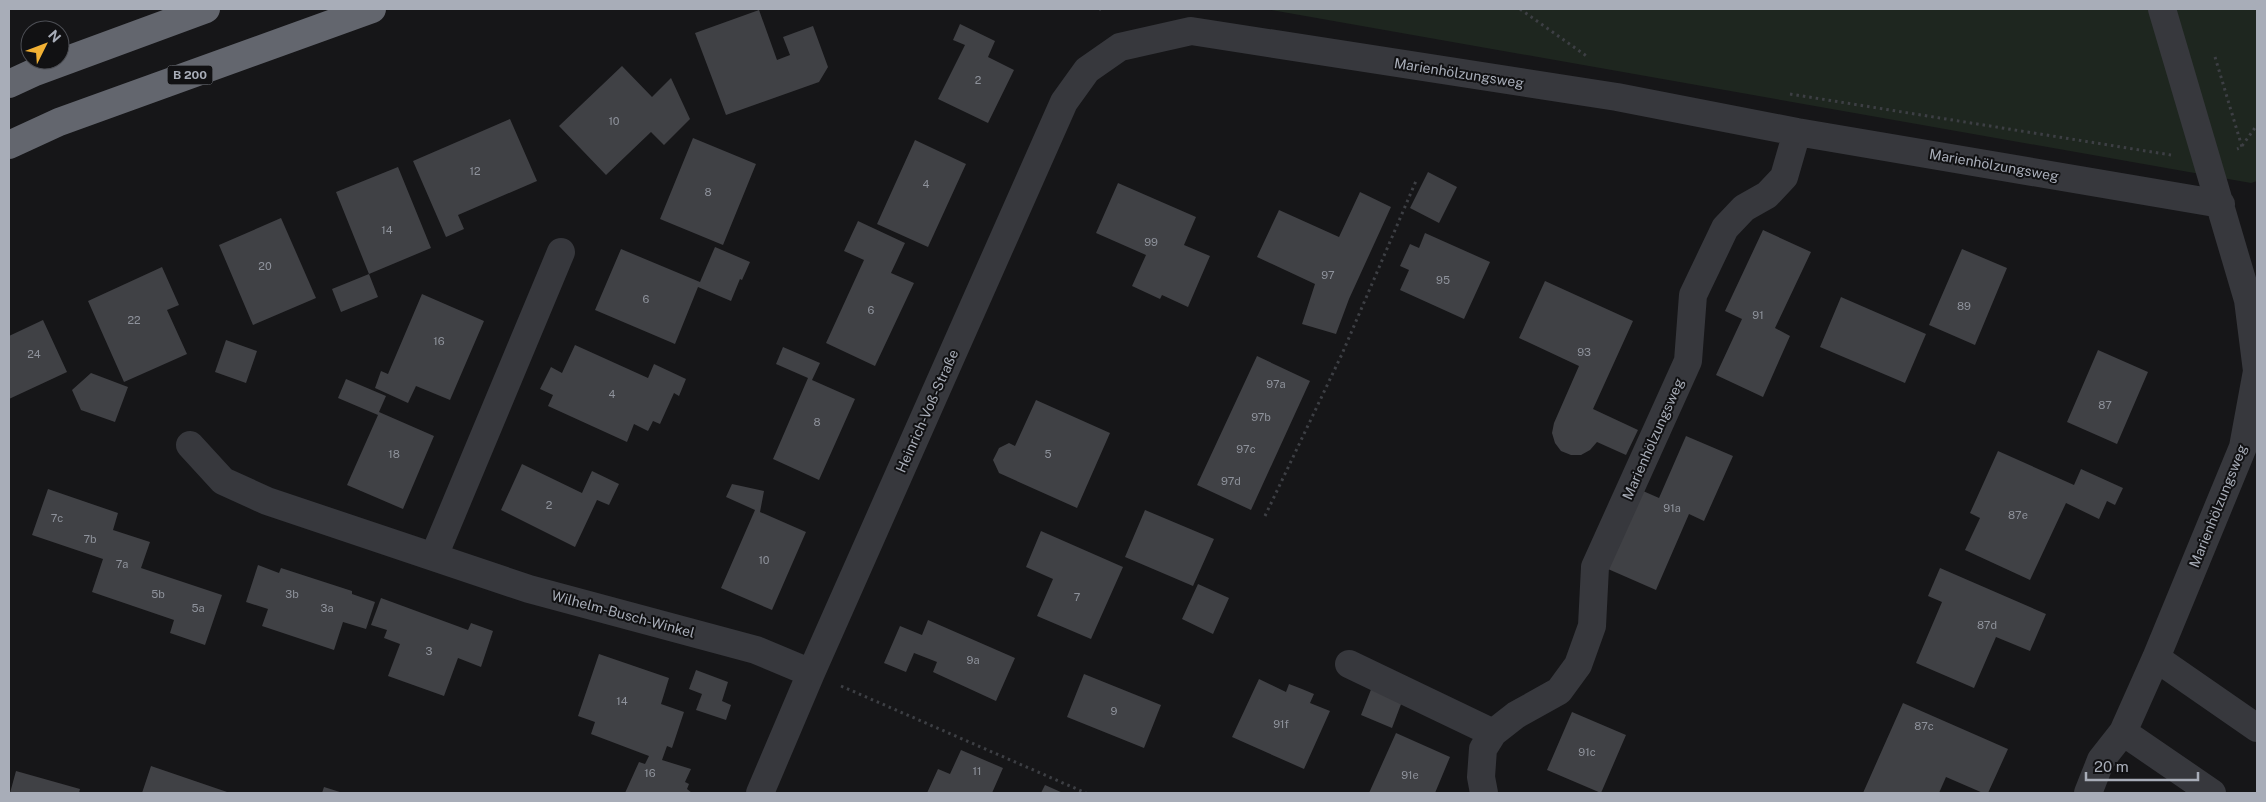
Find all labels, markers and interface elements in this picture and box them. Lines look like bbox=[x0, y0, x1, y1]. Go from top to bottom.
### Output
north arrow bbox=[20, 20, 70, 70]
text: N bbox=[45, 27, 64, 46]
street label: Marienhölzungsweg bbox=[1393, 55, 1525, 91]
road number: B 200 bbox=[168, 66, 212, 84]
house number: 2 bbox=[975, 74, 982, 86]
house number: 10 bbox=[608, 115, 620, 127]
street label: Marienhölzungsweg bbox=[1928, 146, 2060, 184]
house number: 12 bbox=[469, 165, 481, 177]
house number: 4 bbox=[923, 178, 930, 190]
house number: 8 bbox=[704, 186, 712, 198]
house number: 14 bbox=[381, 224, 393, 236]
house number: 99 bbox=[1144, 236, 1158, 248]
house number: 20 bbox=[258, 260, 272, 272]
house number: 97 bbox=[1321, 269, 1335, 281]
house number: 95 bbox=[1436, 274, 1450, 286]
house number: 6 bbox=[643, 293, 650, 305]
house number: 89 bbox=[1957, 300, 1971, 312]
house number: 6 bbox=[868, 304, 875, 316]
house number: 91 bbox=[1752, 309, 1764, 321]
house number: 22 bbox=[127, 314, 141, 326]
house number: 16 bbox=[433, 335, 445, 347]
house number: 93 bbox=[1577, 346, 1591, 358]
street label: Heinrich-Voß-Straße bbox=[893, 347, 961, 475]
house number: 24 bbox=[27, 348, 41, 360]
street label: Marienhölzungsweg bbox=[1619, 376, 1687, 502]
house number: 97a bbox=[1266, 378, 1286, 390]
house number: 4 bbox=[609, 388, 616, 400]
house number: 87 bbox=[2098, 399, 2112, 411]
house number: 97b bbox=[1251, 411, 1271, 423]
house number: 8 bbox=[813, 416, 821, 428]
street label: Marienhölzungsweg bbox=[2186, 442, 2250, 570]
house number: 97c bbox=[1236, 443, 1256, 455]
house number: 18 bbox=[388, 448, 400, 460]
house number: 5 bbox=[1044, 448, 1052, 460]
house number: 97d bbox=[1221, 475, 1241, 487]
house number: 2 bbox=[546, 499, 553, 511]
house number: 91a bbox=[1663, 502, 1681, 514]
house number: 87e bbox=[2008, 509, 2028, 521]
house number: 7c bbox=[51, 512, 63, 524]
house number: 7b bbox=[83, 533, 97, 545]
house number: 10 bbox=[758, 554, 770, 566]
house number: 7a bbox=[116, 558, 128, 570]
street label: Wilhelm-Busch-Winkel bbox=[550, 587, 696, 641]
house number: 5b bbox=[151, 588, 165, 600]
house number: 3b bbox=[285, 588, 299, 600]
house number: 7 bbox=[1074, 591, 1081, 603]
house number: 5a bbox=[191, 602, 205, 614]
house number: 3a bbox=[320, 602, 334, 614]
house number: 87d bbox=[1977, 619, 1997, 631]
house number: 3 bbox=[426, 645, 433, 657]
house number: 9a bbox=[967, 654, 979, 666]
house number: 14 bbox=[616, 695, 628, 707]
house number: 9 bbox=[1111, 705, 1118, 717]
house number: 91f bbox=[1273, 718, 1289, 730]
house number: 87c bbox=[1914, 720, 1934, 732]
house number: 91c bbox=[1578, 746, 1596, 758]
scale bar bbox=[2086, 750, 2198, 782]
text: 20 m bbox=[2094, 758, 2129, 775]
house number: 11 bbox=[973, 765, 981, 777]
house number: 16 bbox=[644, 767, 656, 779]
house number: 91e bbox=[1401, 769, 1419, 781]

